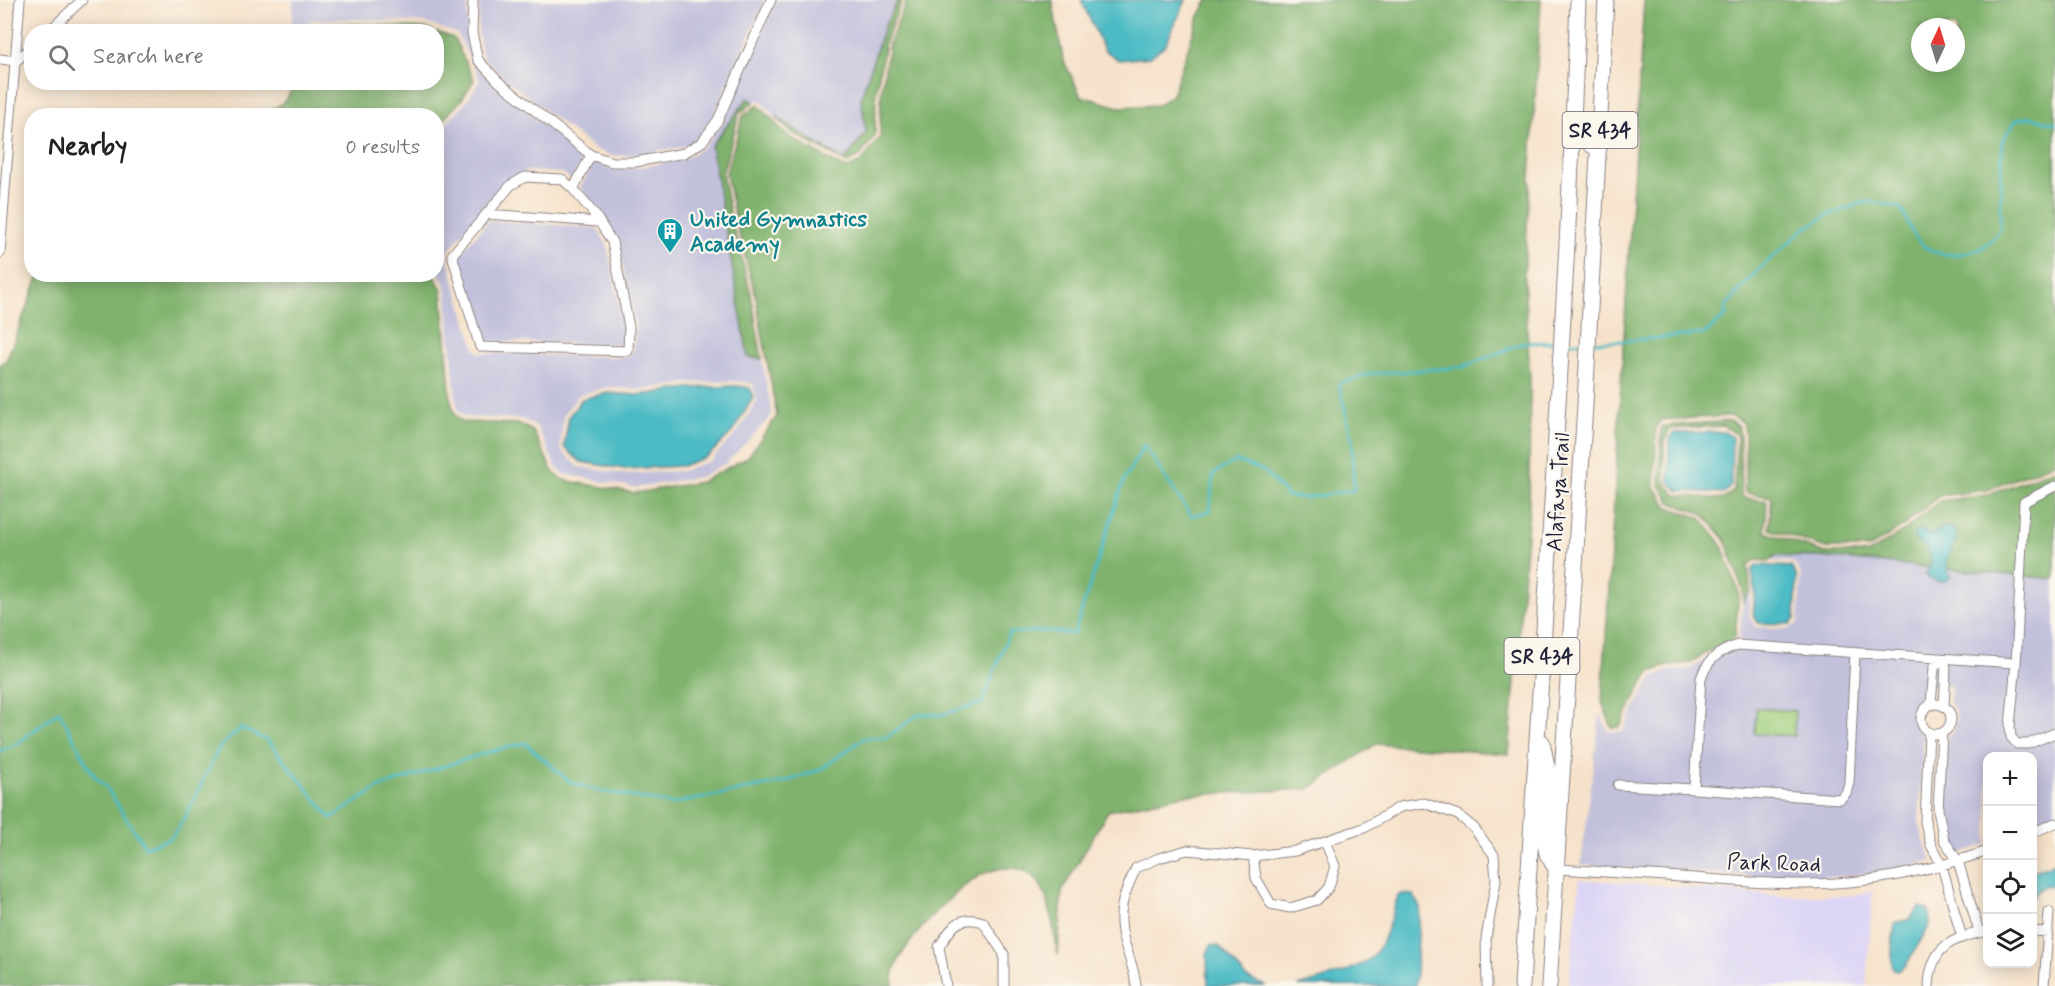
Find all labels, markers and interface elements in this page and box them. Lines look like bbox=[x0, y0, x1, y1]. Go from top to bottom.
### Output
north arrow bbox=[1911, 18, 1965, 72]
search box bbox=[24, 24, 444, 90]
icon: search bbox=[45, 41, 78, 74]
text: Search here bbox=[93, 43, 204, 71]
road number: SR 434 bbox=[1562, 112, 1638, 148]
text: Nearby bbox=[48, 130, 127, 164]
text: 0 results bbox=[346, 134, 420, 161]
place label: United Gymnastics Academy bbox=[690, 206, 867, 260]
building icon: United Gymnastics Academy bbox=[655, 216, 685, 254]
street label: Alafaya Trail bbox=[1541, 432, 1577, 553]
road number: SR 434 bbox=[1504, 638, 1580, 674]
map controls bbox=[1983, 752, 2037, 968]
button: + bbox=[1983, 752, 2037, 806]
button: − bbox=[1983, 806, 2037, 860]
street label: Park Road bbox=[1727, 848, 1821, 880]
button: locate bbox=[1983, 860, 2037, 914]
button: layers bbox=[1983, 914, 2037, 968]

